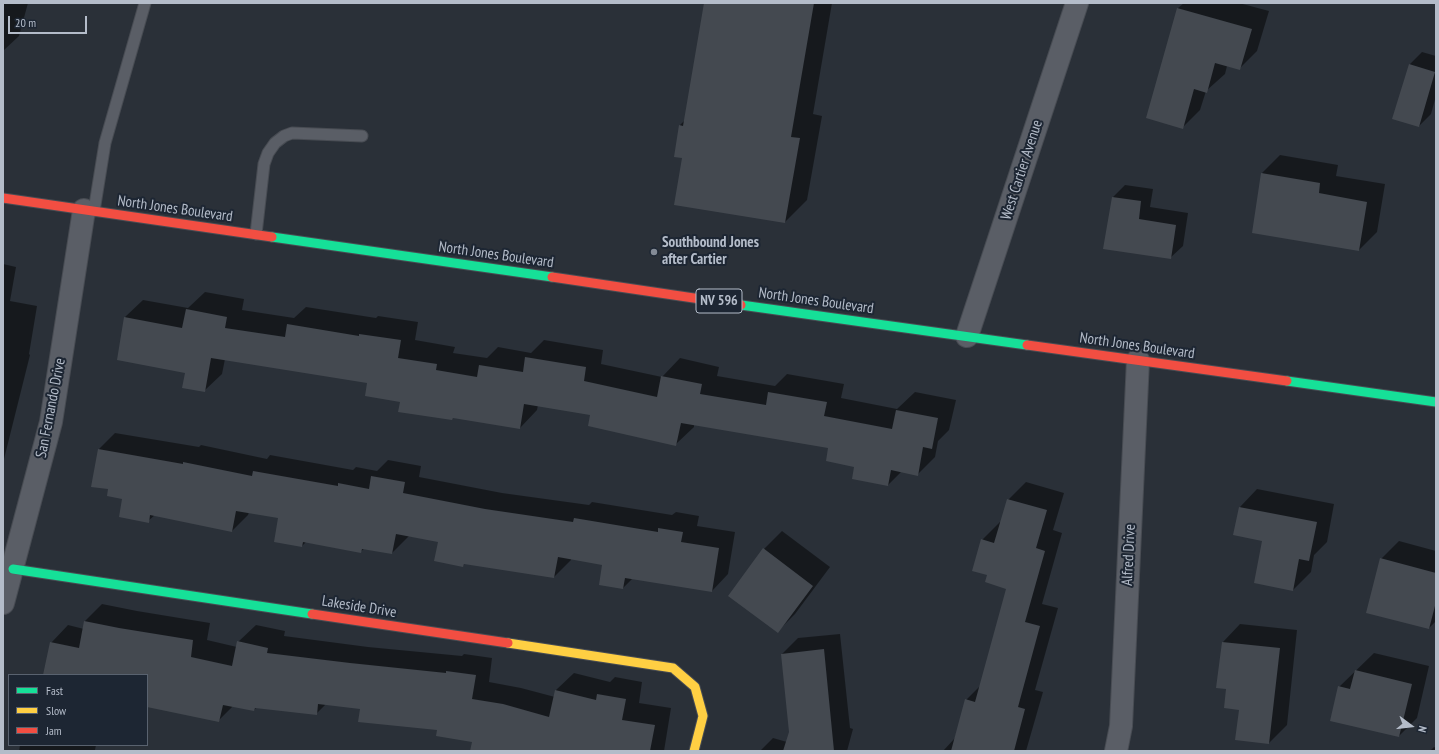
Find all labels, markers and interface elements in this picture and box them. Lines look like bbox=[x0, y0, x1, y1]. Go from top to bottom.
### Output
scale bar bbox=[10, 8, 89, 34]
text: 20 m bbox=[15, 15, 36, 30]
street label: West Cartier Avenue bbox=[997, 118, 1047, 222]
street label: North Jones Boulevard bbox=[116, 192, 234, 226]
place label: Southbound Jones after Cartier bbox=[662, 234, 759, 269]
street label: North Jones Boulevard bbox=[437, 238, 555, 272]
marker: Southbound Jones after Cartier bbox=[649, 247, 659, 257]
street label: North Jones Boulevard bbox=[757, 284, 875, 318]
road number: NV 596 bbox=[696, 289, 742, 313]
street label: North Jones Boulevard bbox=[1078, 329, 1196, 363]
street label: San Fernando Drive bbox=[33, 357, 69, 459]
street label: Alfred Drive bbox=[1118, 524, 1140, 586]
street label: Lakeside Drive bbox=[320, 592, 398, 622]
legend bbox=[8, 674, 148, 746]
text: Fast bbox=[46, 683, 63, 698]
text: Slow bbox=[46, 703, 66, 718]
north arrow bbox=[1391, 706, 1431, 746]
text: Jam bbox=[46, 723, 62, 738]
text: N bbox=[1415, 724, 1430, 734]

